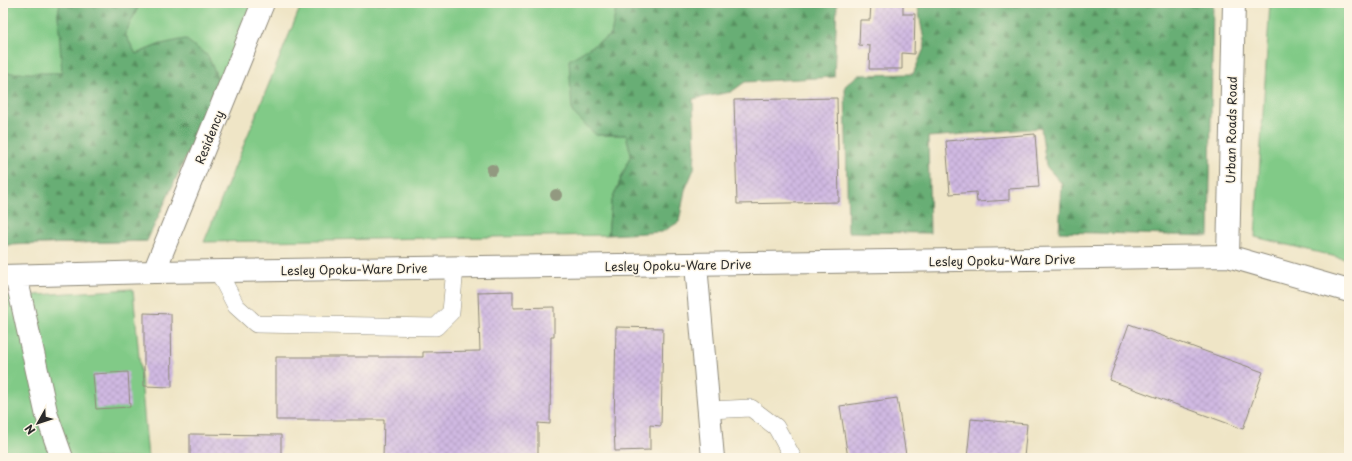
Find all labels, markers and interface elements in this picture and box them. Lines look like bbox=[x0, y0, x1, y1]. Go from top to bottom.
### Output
street label: Urban Roads Road bbox=[1221, 76, 1241, 184]
street label: Residency bbox=[190, 107, 228, 167]
street label: Lesley Opoku-Ware Drive bbox=[929, 250, 1075, 270]
street label: Lesley Opoku-Ware Drive bbox=[605, 255, 751, 275]
street label: Lesley Opoku-Ware Drive bbox=[281, 259, 427, 279]
north arrow bbox=[18, 403, 58, 443]
text: N bbox=[20, 421, 39, 438]

